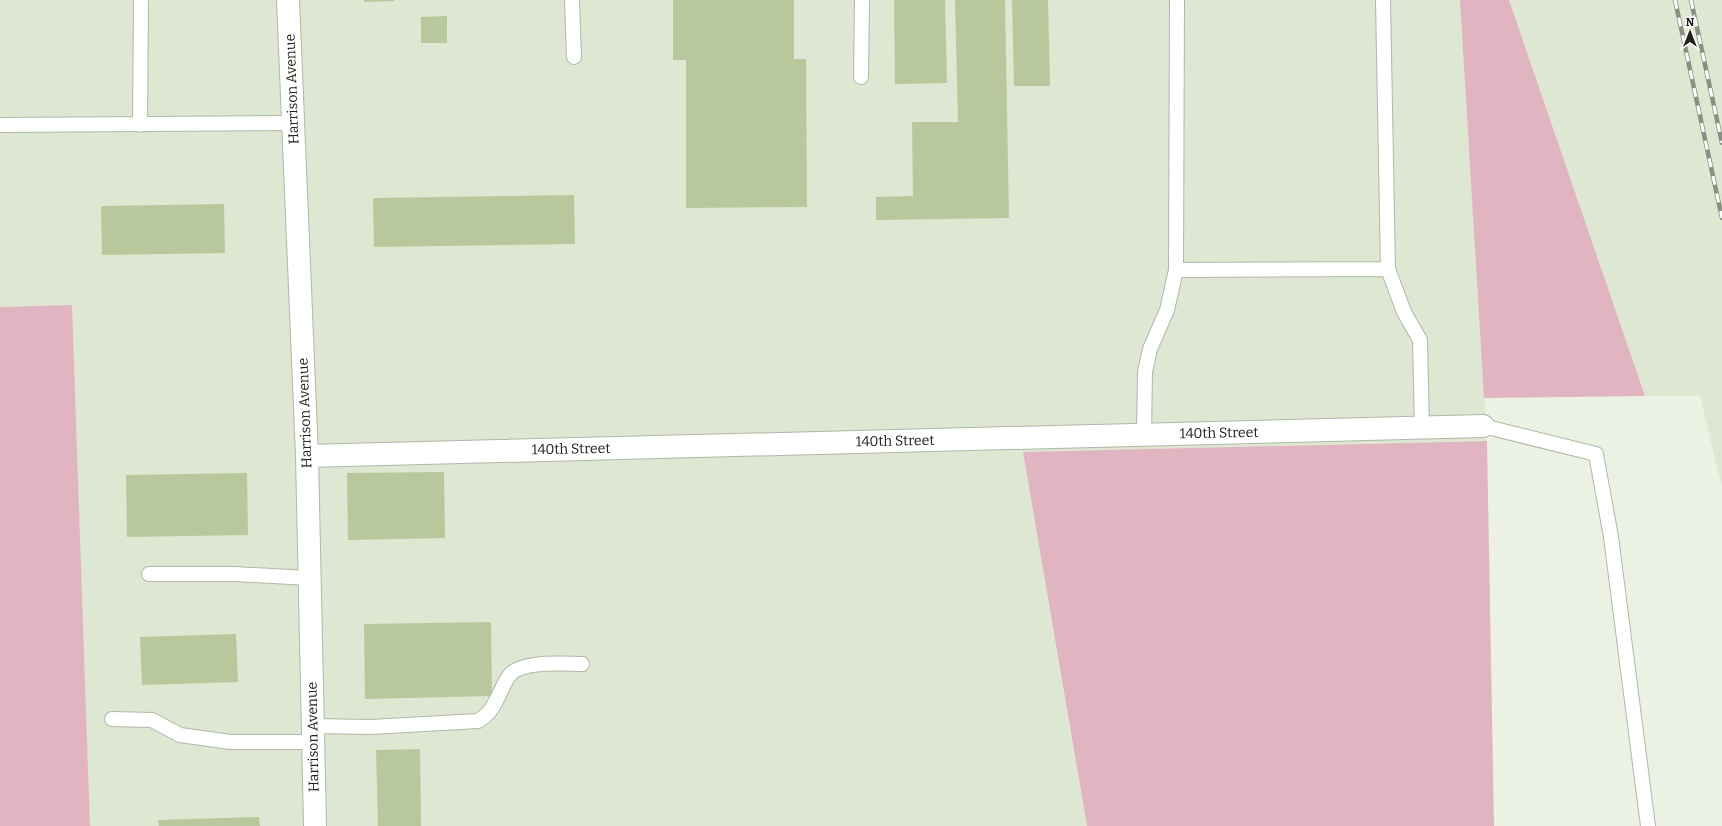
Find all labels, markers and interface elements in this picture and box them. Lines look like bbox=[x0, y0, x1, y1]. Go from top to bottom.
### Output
north arrow bbox=[1670, 12, 1710, 52]
text: N bbox=[1686, 16, 1695, 29]
street label: Harrison Avenue bbox=[282, 34, 302, 144]
street label: Harrison Avenue bbox=[295, 358, 315, 468]
street label: 140th Street bbox=[1179, 424, 1259, 442]
street label: 140th Street bbox=[855, 432, 935, 450]
street label: 140th Street bbox=[531, 440, 611, 458]
street label: Harrison Avenue bbox=[304, 682, 322, 792]

